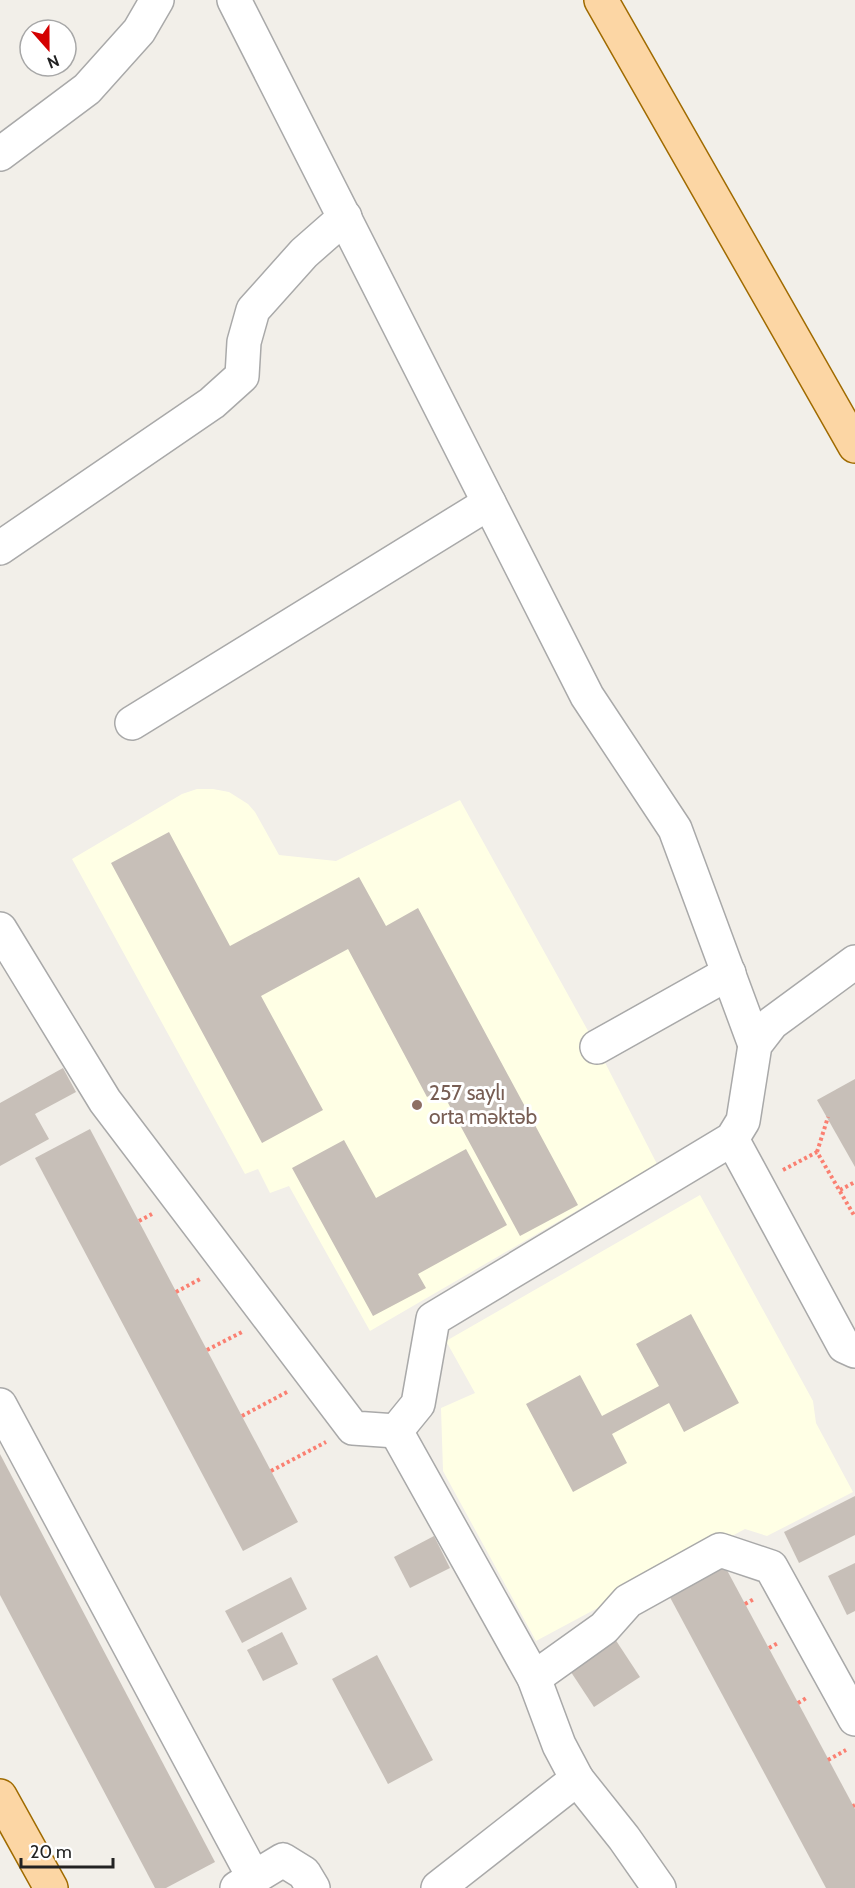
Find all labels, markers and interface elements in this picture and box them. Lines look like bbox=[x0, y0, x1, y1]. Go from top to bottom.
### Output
north arrow bbox=[18, 18, 78, 78]
text: N bbox=[45, 51, 62, 72]
place label: 257 saylı orta məktəb bbox=[429, 1080, 537, 1129]
marker: 257 saylı orta məktəb bbox=[410, 1098, 424, 1112]
scale bar bbox=[21, 1831, 112, 1869]
text: 20 m bbox=[30, 1841, 72, 1863]

